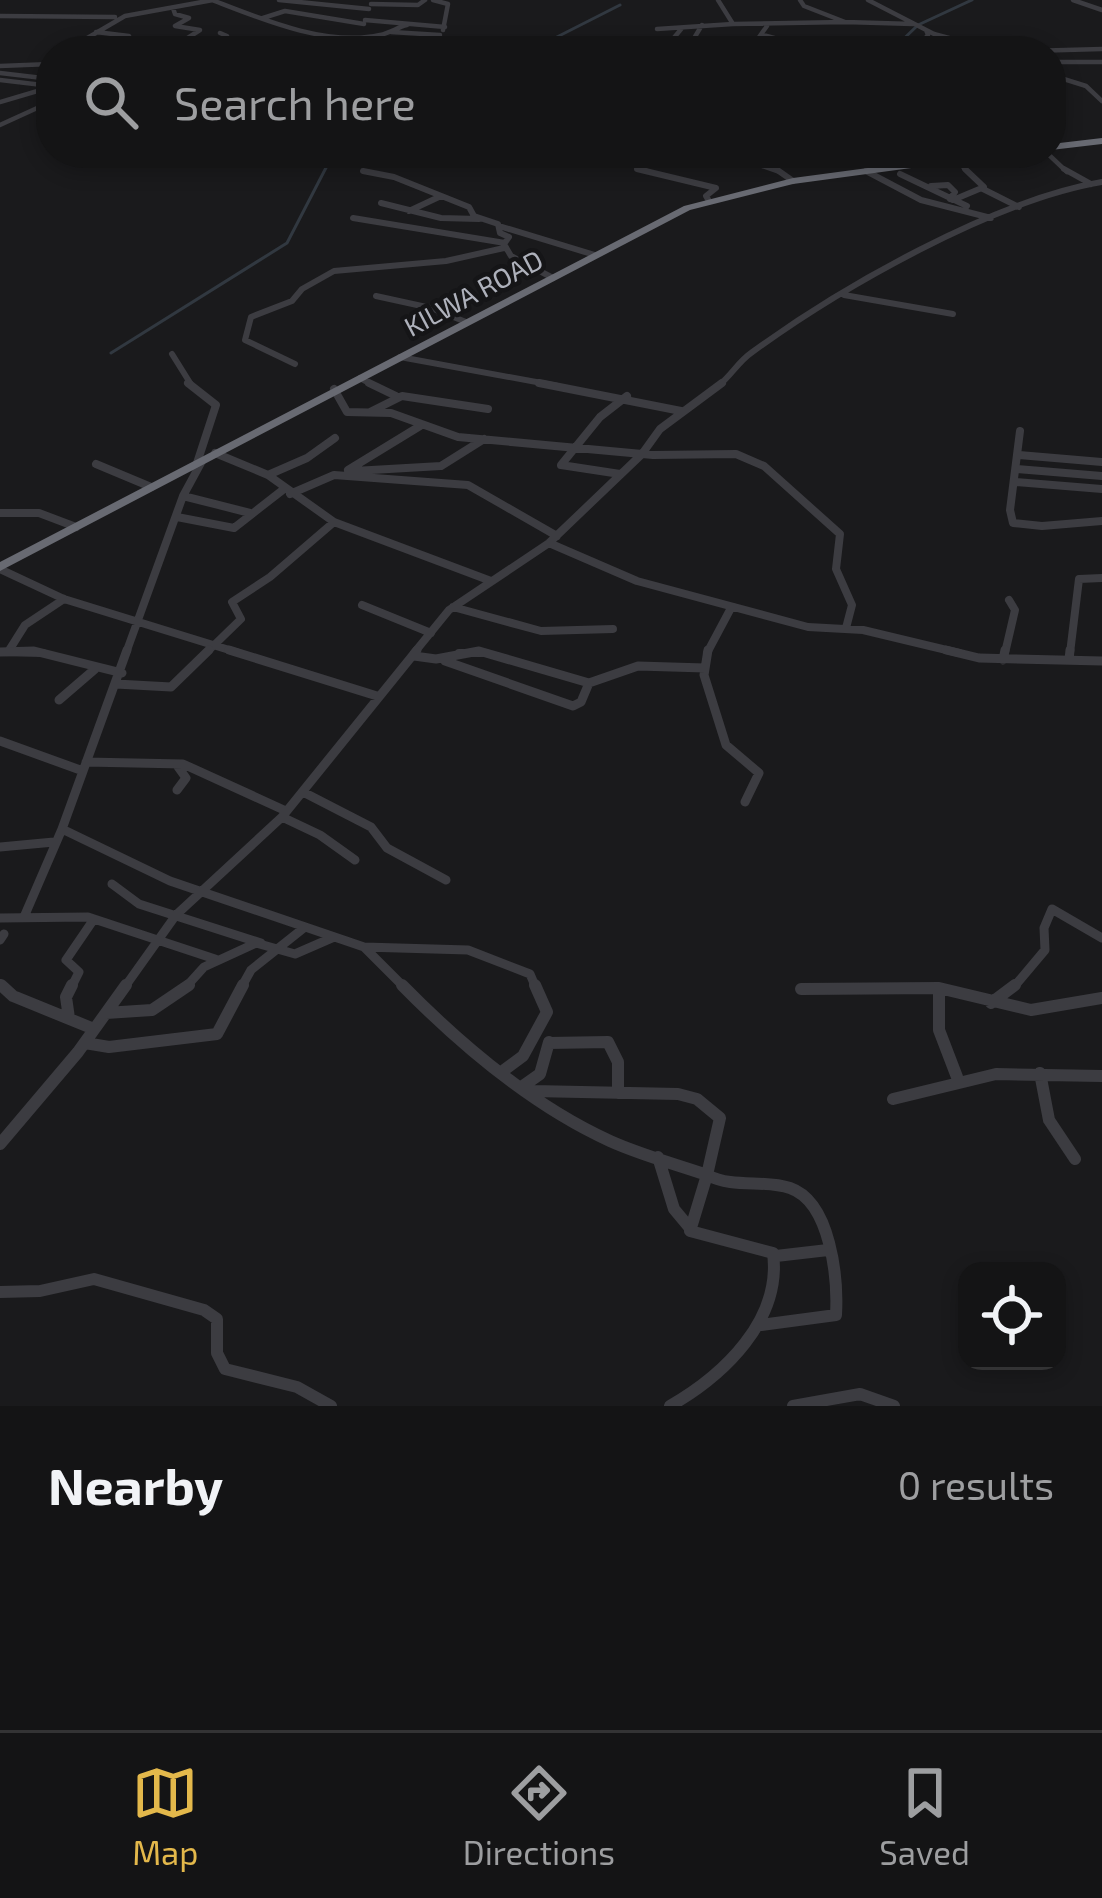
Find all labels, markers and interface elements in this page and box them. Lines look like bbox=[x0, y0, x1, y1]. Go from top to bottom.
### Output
search box bbox=[36, 36, 1066, 168]
icon: search bbox=[78, 69, 144, 135]
text: Search here bbox=[174, 75, 416, 129]
street label: KILWA ROAD bbox=[398, 242, 548, 342]
map controls bbox=[958, 1262, 1066, 1370]
button: locate bbox=[958, 1262, 1066, 1370]
text: Nearby bbox=[48, 1454, 223, 1515]
text: 0 results bbox=[898, 1461, 1054, 1508]
tab: Map bbox=[132, 1760, 198, 1872]
tab: Directions bbox=[463, 1760, 615, 1872]
tab: Saved bbox=[879, 1760, 970, 1872]

